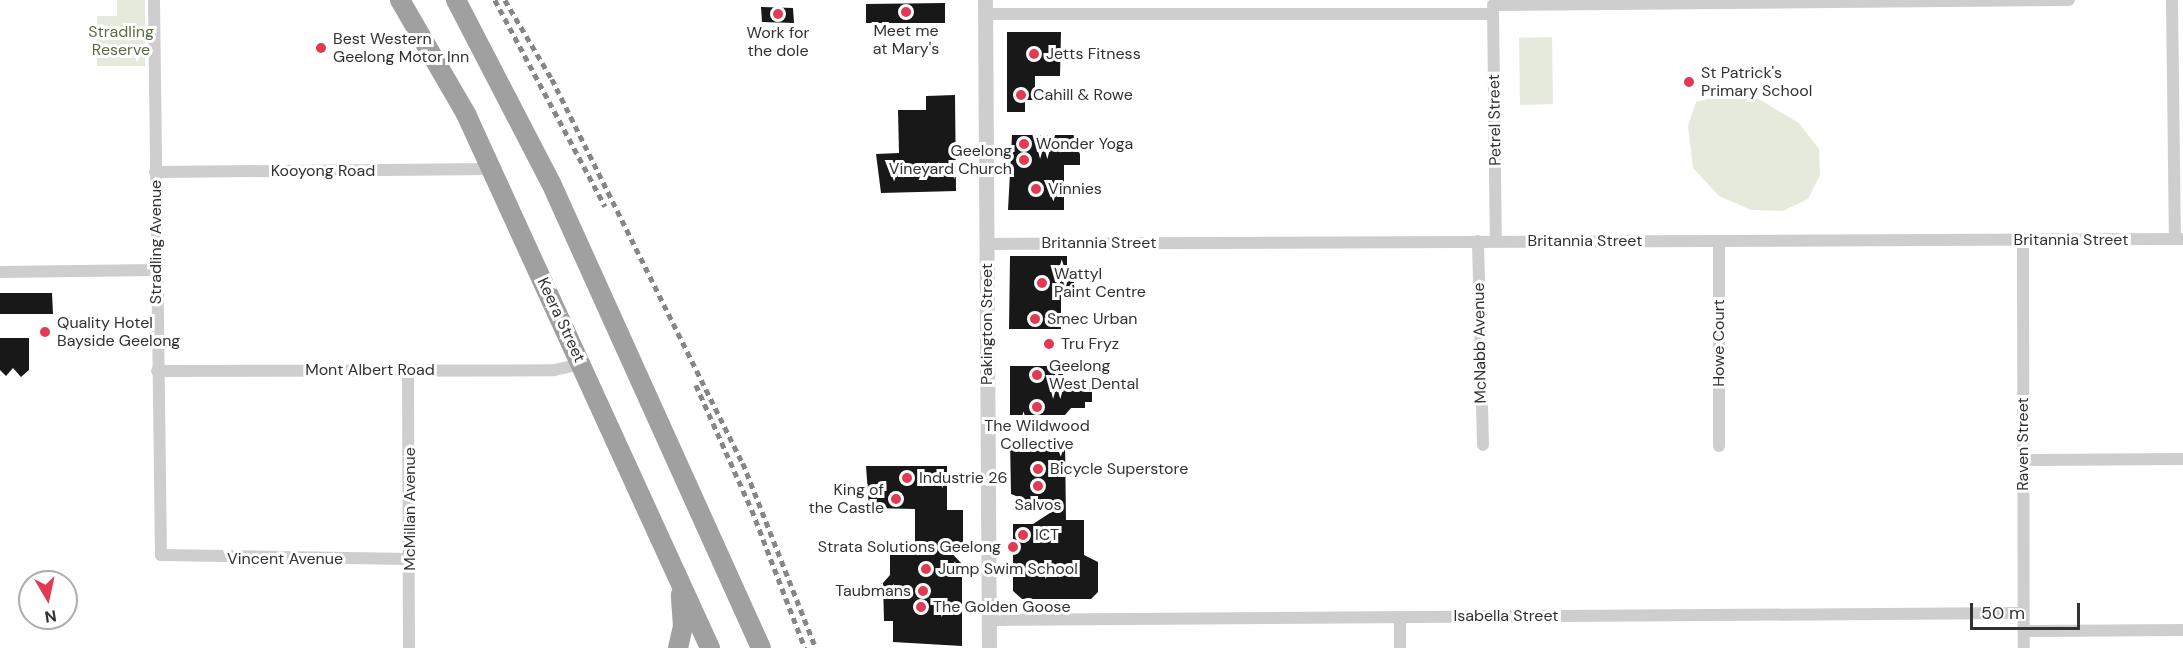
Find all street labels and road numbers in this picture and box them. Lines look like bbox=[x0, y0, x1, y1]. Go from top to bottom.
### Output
street label: Petrel Street bbox=[1485, 74, 1505, 166]
street label: Kooyong Road bbox=[271, 161, 375, 181]
street label: Stradling Avenue bbox=[146, 180, 166, 304]
street label: Britannia Street bbox=[2014, 230, 2128, 250]
street label: Britannia Street bbox=[1528, 231, 1642, 251]
street label: Britannia Street bbox=[1042, 233, 1156, 253]
street label: Pakington Street bbox=[977, 263, 997, 385]
street label: Keera Street bbox=[533, 275, 589, 365]
street label: McNabb Avenue bbox=[1469, 282, 1491, 404]
street label: Howe Court bbox=[1709, 299, 1729, 387]
street label: Mont Albert Road bbox=[305, 360, 435, 380]
street label: Raven Street bbox=[2013, 397, 2033, 491]
street label: McMillan Avenue bbox=[400, 447, 420, 571]
street label: Vincent Avenue bbox=[227, 549, 343, 569]
street label: Isabella Street bbox=[1453, 606, 1559, 626]

